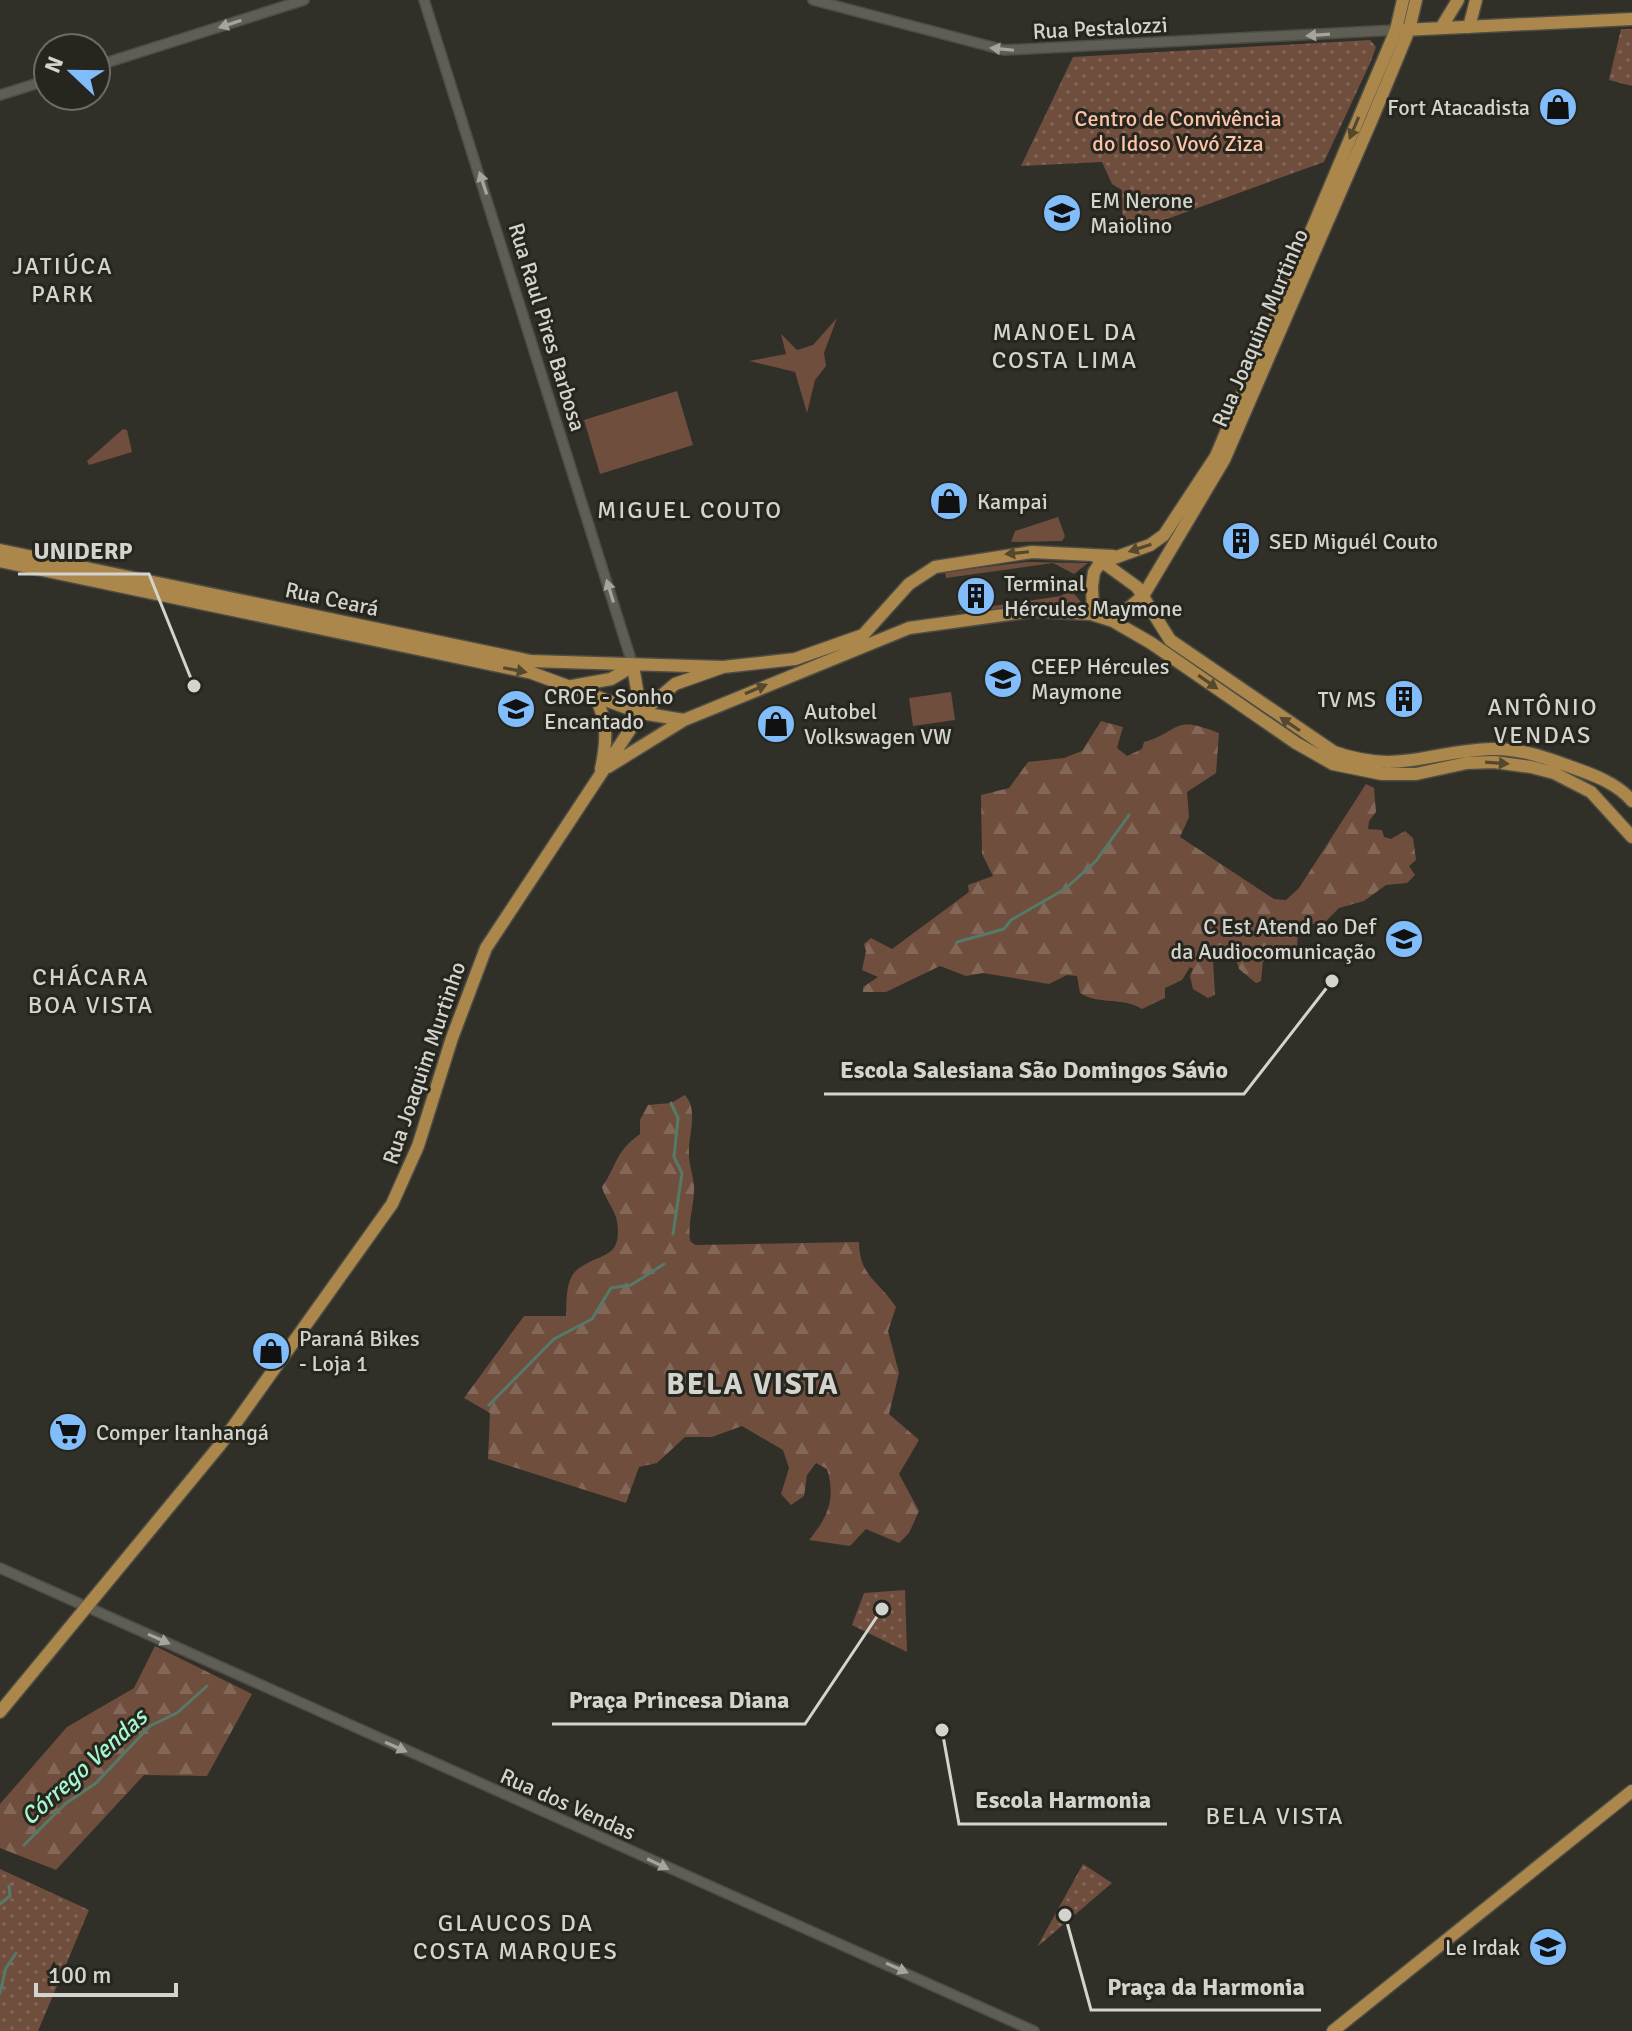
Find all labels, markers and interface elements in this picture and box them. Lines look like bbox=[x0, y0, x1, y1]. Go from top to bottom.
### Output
street label: Rua Pestalozzi bbox=[1032, 11, 1168, 45]
one-way arrow bbox=[217, 19, 241, 31]
one-way arrow bbox=[1305, 29, 1330, 42]
north arrow bbox=[32, 32, 112, 112]
one-way arrow bbox=[989, 42, 1014, 55]
text: N bbox=[39, 53, 69, 77]
shop icon: Fort Atacadista bbox=[1537, 86, 1579, 128]
place label: Fort Atacadista bbox=[1387, 94, 1530, 121]
park label: Centro de Convivência do Idoso Vovó Ziza bbox=[1074, 105, 1282, 157]
one-way arrow bbox=[1348, 116, 1361, 140]
one-way arrow bbox=[477, 170, 489, 194]
place label: EM Nerone Maiolino bbox=[1090, 187, 1193, 239]
school or university icon: EM Nerone Maiolino bbox=[1041, 192, 1083, 234]
street label: Rua Raul Pires Barbosa bbox=[502, 220, 592, 434]
street label: Rua Joaquim Murtinho bbox=[1206, 225, 1314, 431]
district label: JATIÚCA PARK bbox=[12, 251, 114, 309]
district label: MANOEL DA COSTA LIMA bbox=[992, 317, 1138, 375]
shop icon: Kampai bbox=[928, 480, 970, 522]
place label: Kampai bbox=[977, 488, 1048, 515]
district label: MIGUEL COUTO bbox=[597, 495, 783, 525]
building icon: SED Miguél Couto bbox=[1220, 520, 1262, 562]
callout: UNIDERP bbox=[18, 526, 149, 574]
place label: SED Miguél Couto bbox=[1269, 528, 1438, 555]
text: UNIDERP bbox=[33, 536, 133, 566]
one-way arrow bbox=[1128, 542, 1152, 554]
one-way arrow bbox=[1004, 547, 1029, 560]
place label: Terminal Hércules Maymone bbox=[1004, 570, 1183, 622]
building icon: Terminal Hércules Maymone bbox=[955, 575, 997, 617]
street label: Rua Ceará bbox=[283, 576, 381, 622]
one-way arrow bbox=[603, 579, 616, 603]
place label: CEEP Hércules Maymone bbox=[1031, 653, 1169, 705]
school or university icon: CEEP Hércules Maymone bbox=[982, 658, 1024, 700]
one-way arrow bbox=[502, 665, 527, 677]
one-way arrow bbox=[1198, 674, 1219, 689]
building icon: TV MS bbox=[1383, 678, 1425, 720]
one-way arrow bbox=[744, 682, 768, 695]
place label: CROE - Sonho Encantado bbox=[544, 683, 674, 735]
place label: TV MS bbox=[1318, 686, 1376, 713]
school or university icon: CROE - Sonho Encantado bbox=[495, 688, 537, 730]
district label: ANTÔNIO VENDAS bbox=[1487, 692, 1599, 750]
place label: Autobel Volkswagen VW bbox=[804, 698, 952, 750]
shop icon: Autobel Volkswagen VW bbox=[755, 703, 797, 745]
one-way arrow bbox=[1280, 717, 1301, 732]
one-way arrow bbox=[1485, 757, 1510, 770]
place label: C Est Atend ao Def da Audiocomunicação bbox=[1171, 913, 1378, 965]
school or university icon: C Est Atend ao Def da Audiocomunicação bbox=[1383, 918, 1425, 960]
street label: Rua Joaquim Murtinho bbox=[377, 958, 471, 1168]
district label: CHÁCARA BOA VISTA bbox=[28, 962, 154, 1020]
callout: Escola Salesiana São Domingos Sávio bbox=[824, 1046, 1244, 1094]
text: Escola Salesiana São Domingos Sávio bbox=[840, 1055, 1228, 1085]
place label: Paraná Bikes - Loja 1 bbox=[299, 1325, 420, 1377]
shop icon: Paraná Bikes - Loja 1 bbox=[250, 1330, 292, 1372]
district label: BELA VISTA bbox=[666, 1366, 840, 1403]
supermarket icon: Comper Itanhangá bbox=[47, 1411, 89, 1453]
place label: Comper Itanhangá bbox=[96, 1419, 269, 1446]
one-way arrow bbox=[147, 1633, 171, 1646]
callout: Praça Princesa Diana bbox=[552, 1676, 805, 1724]
text: Praça Princesa Diana bbox=[569, 1685, 789, 1715]
water label: Córrego Vendas bbox=[15, 1701, 155, 1832]
one-way arrow bbox=[384, 1740, 407, 1753]
street label: Rua dos Vendas bbox=[496, 1762, 640, 1846]
callout: Escola Harmonia bbox=[959, 1776, 1167, 1824]
text: Escola Harmonia bbox=[975, 1785, 1151, 1815]
district label: BELA VISTA bbox=[1206, 1801, 1344, 1831]
one-way arrow bbox=[647, 1857, 670, 1871]
district label: GLAUCOS DA COSTA MARQUES bbox=[413, 1908, 619, 1966]
school or university icon: Le Irdak bbox=[1527, 1926, 1569, 1968]
place label: Le Irdak bbox=[1445, 1934, 1520, 1961]
scale bar bbox=[36, 1947, 176, 1997]
text: 100 m bbox=[48, 1960, 111, 1990]
one-way arrow bbox=[885, 1962, 908, 1975]
callout: Praça da Harmonia bbox=[1091, 1962, 1321, 2010]
text: Praça da Harmonia bbox=[1107, 1972, 1305, 2002]

